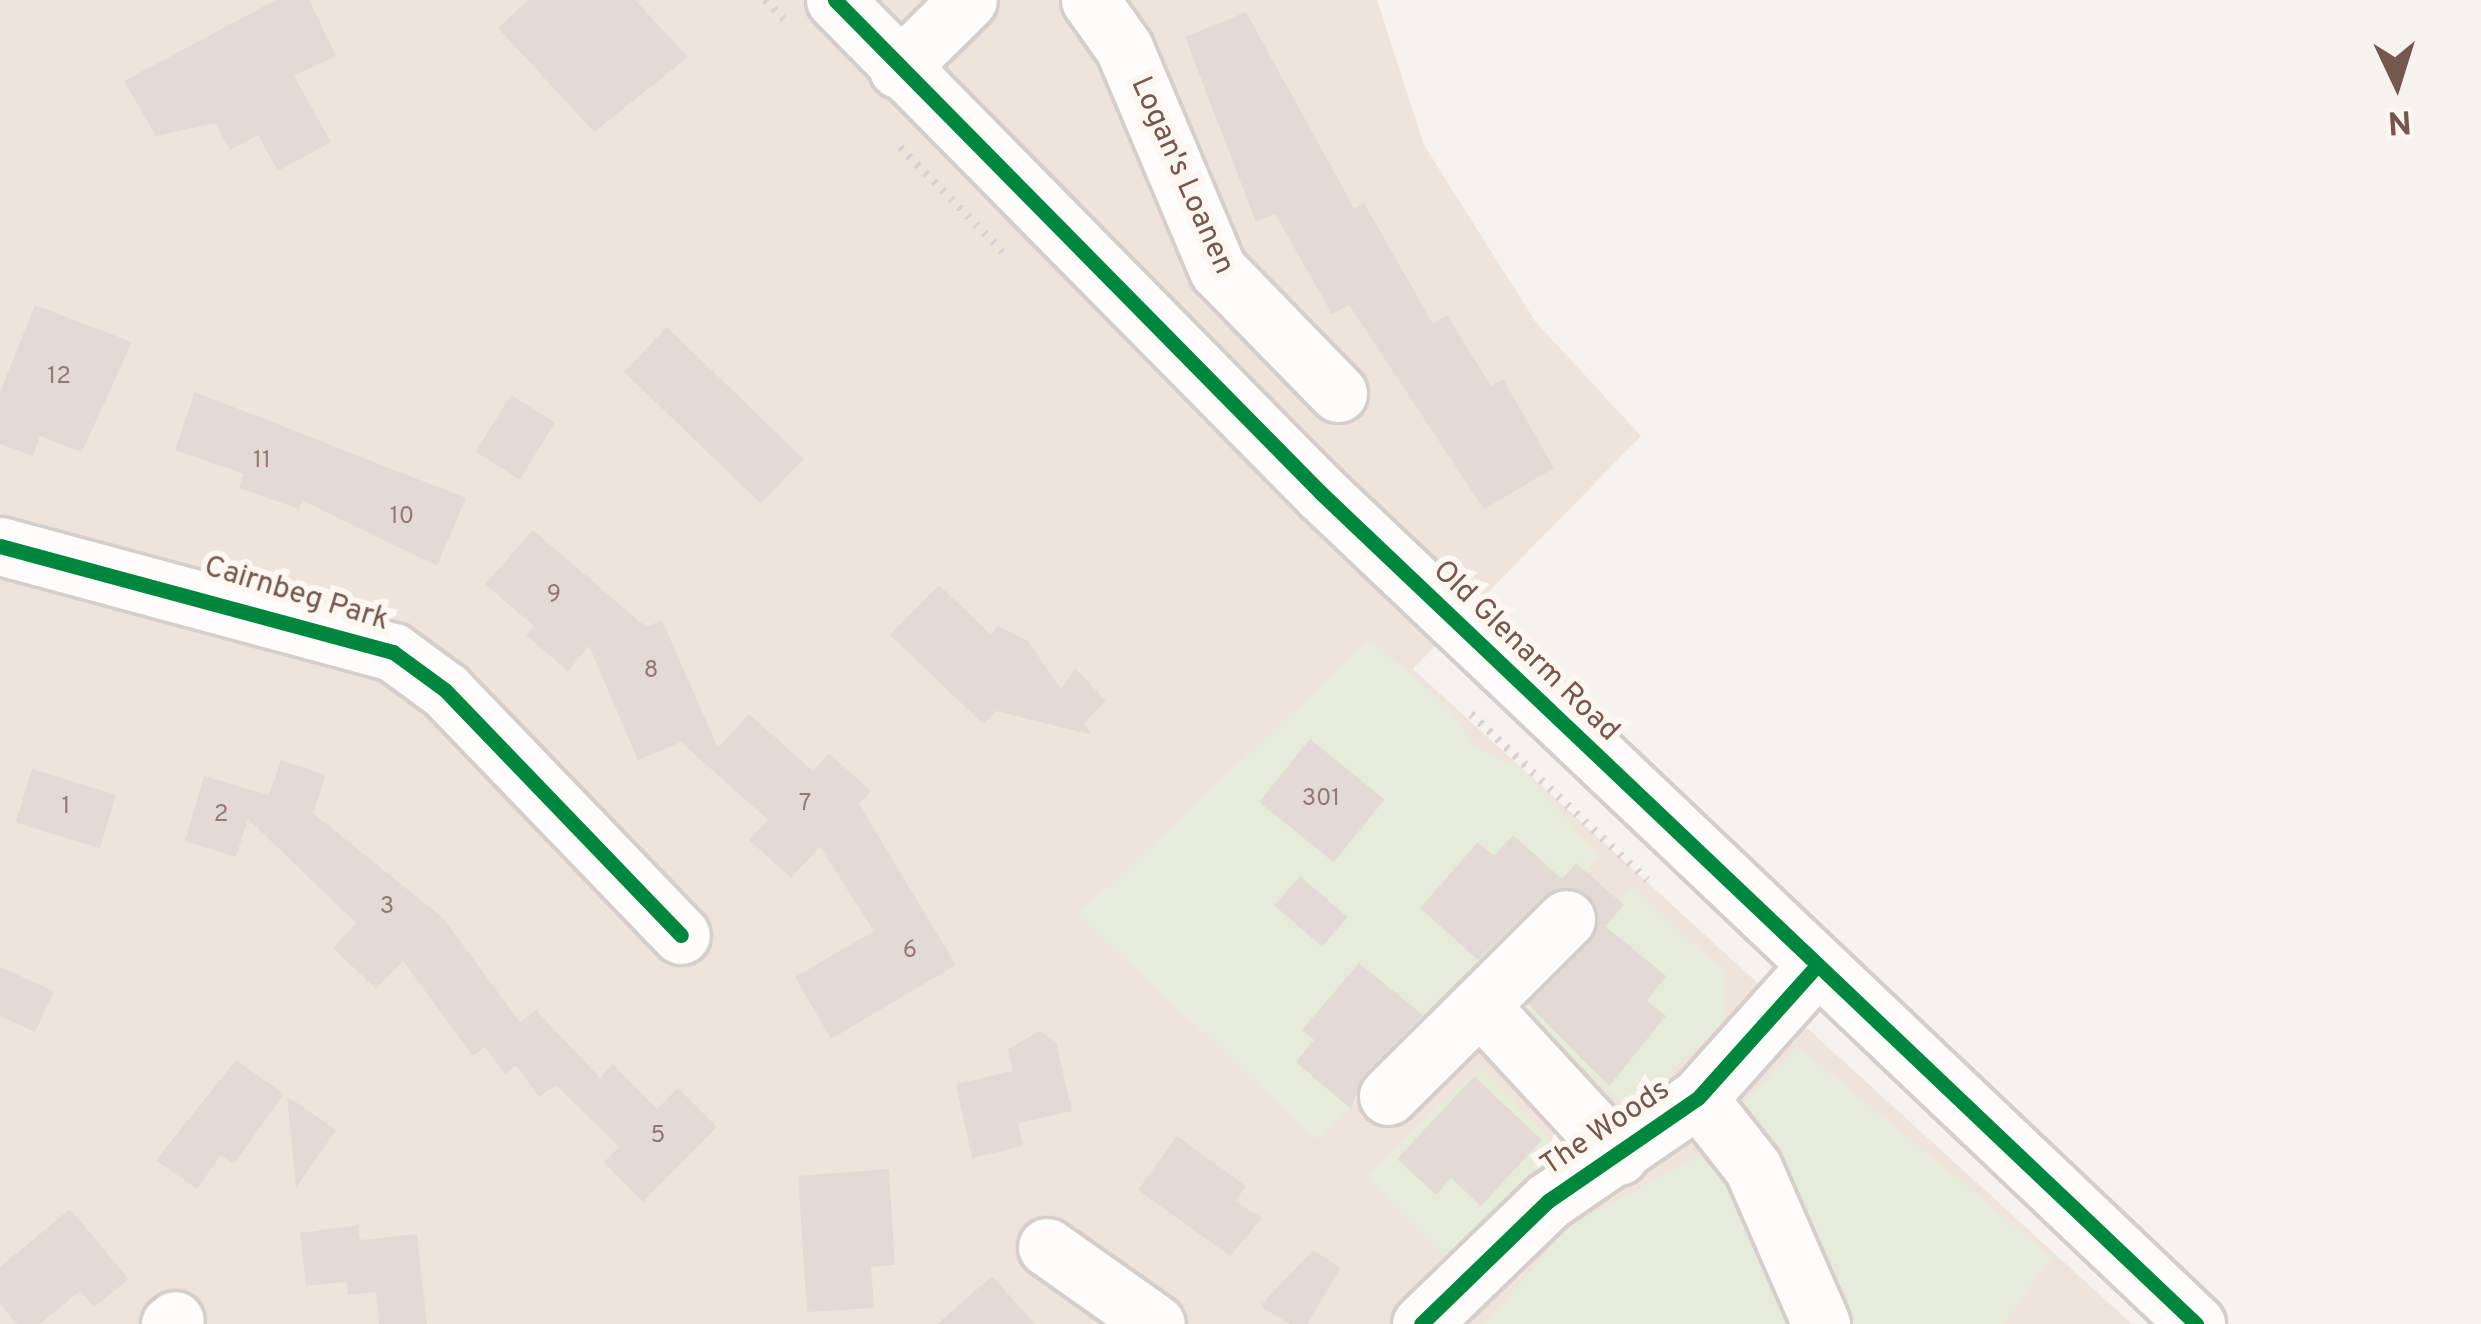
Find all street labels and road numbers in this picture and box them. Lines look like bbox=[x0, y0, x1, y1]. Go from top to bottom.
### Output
street label: Logan's Loanen bbox=[1121, 72, 1241, 280]
street label: Cairnbeg Park bbox=[199, 550, 393, 640]
street label: Old Glenarm Road bbox=[1424, 554, 1626, 750]
street label: The Woods bbox=[1535, 1073, 1677, 1185]

